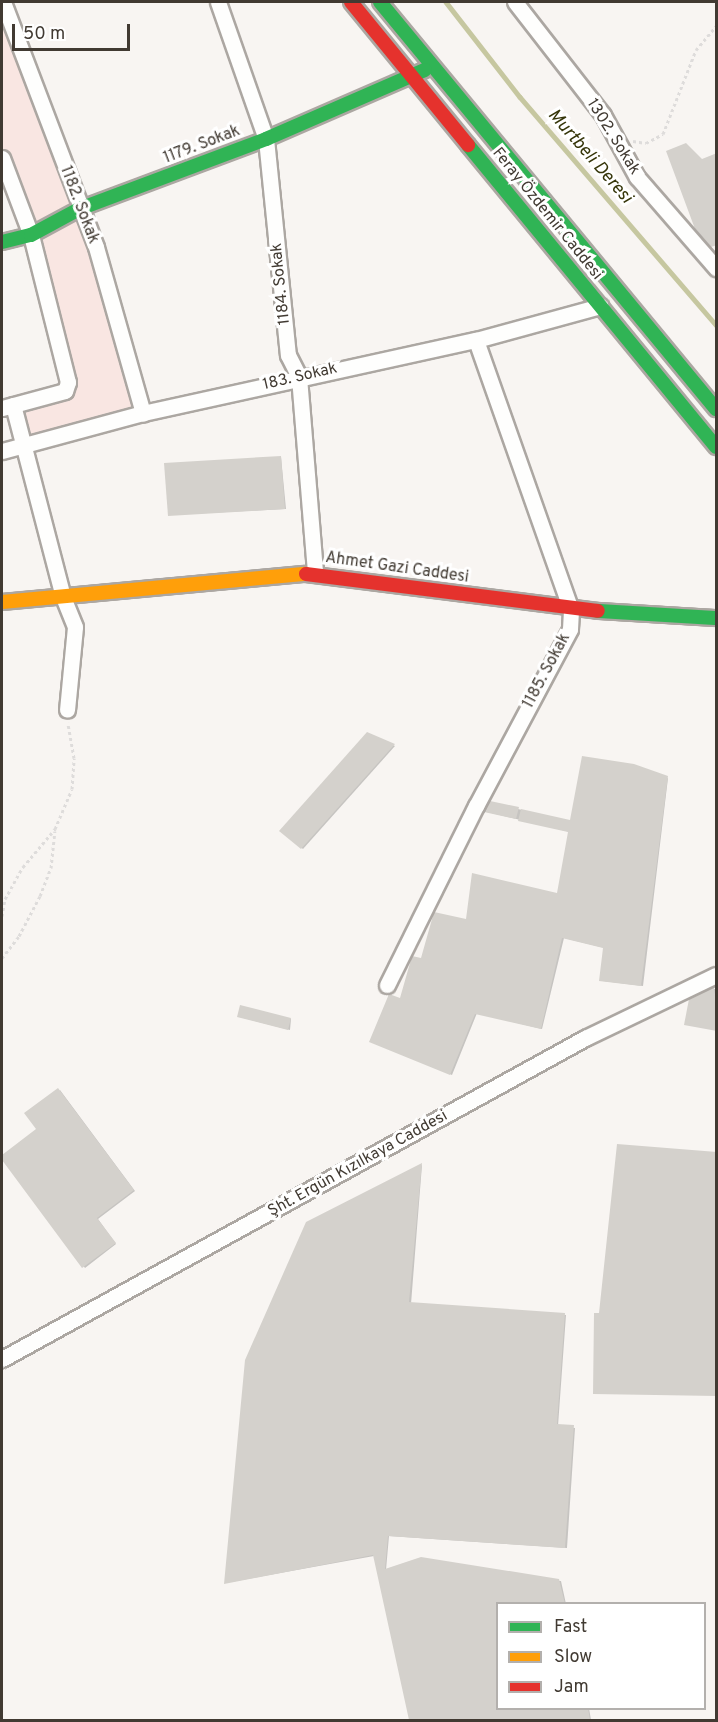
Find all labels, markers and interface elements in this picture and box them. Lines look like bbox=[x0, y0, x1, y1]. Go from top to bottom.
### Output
scale bar bbox=[15, 12, 134, 50]
text: 50 m bbox=[23, 23, 65, 46]
street label: 1302. Sokak bbox=[582, 95, 644, 179]
water label: Murtbeli Deresi bbox=[542, 105, 636, 209]
street label: 1179. Sokak bbox=[161, 122, 243, 168]
street label: Feray Özdemir Caddesi bbox=[488, 144, 606, 284]
street label: 1182. Sokak bbox=[55, 163, 103, 247]
street label: 1184. Sokak bbox=[267, 242, 295, 326]
street label: 183. Sokak bbox=[261, 359, 339, 395]
street label: Ahmet Gazi Caddesi bbox=[324, 548, 470, 588]
street label: 1185. Sokak bbox=[519, 630, 575, 712]
street label: Şht. Ergün Kızılkaya Caddesi bbox=[265, 1107, 451, 1221]
legend bbox=[496, 1602, 706, 1710]
text: Fast bbox=[554, 1616, 587, 1639]
text: Slow bbox=[554, 1646, 592, 1669]
text: Jam bbox=[554, 1676, 589, 1699]

